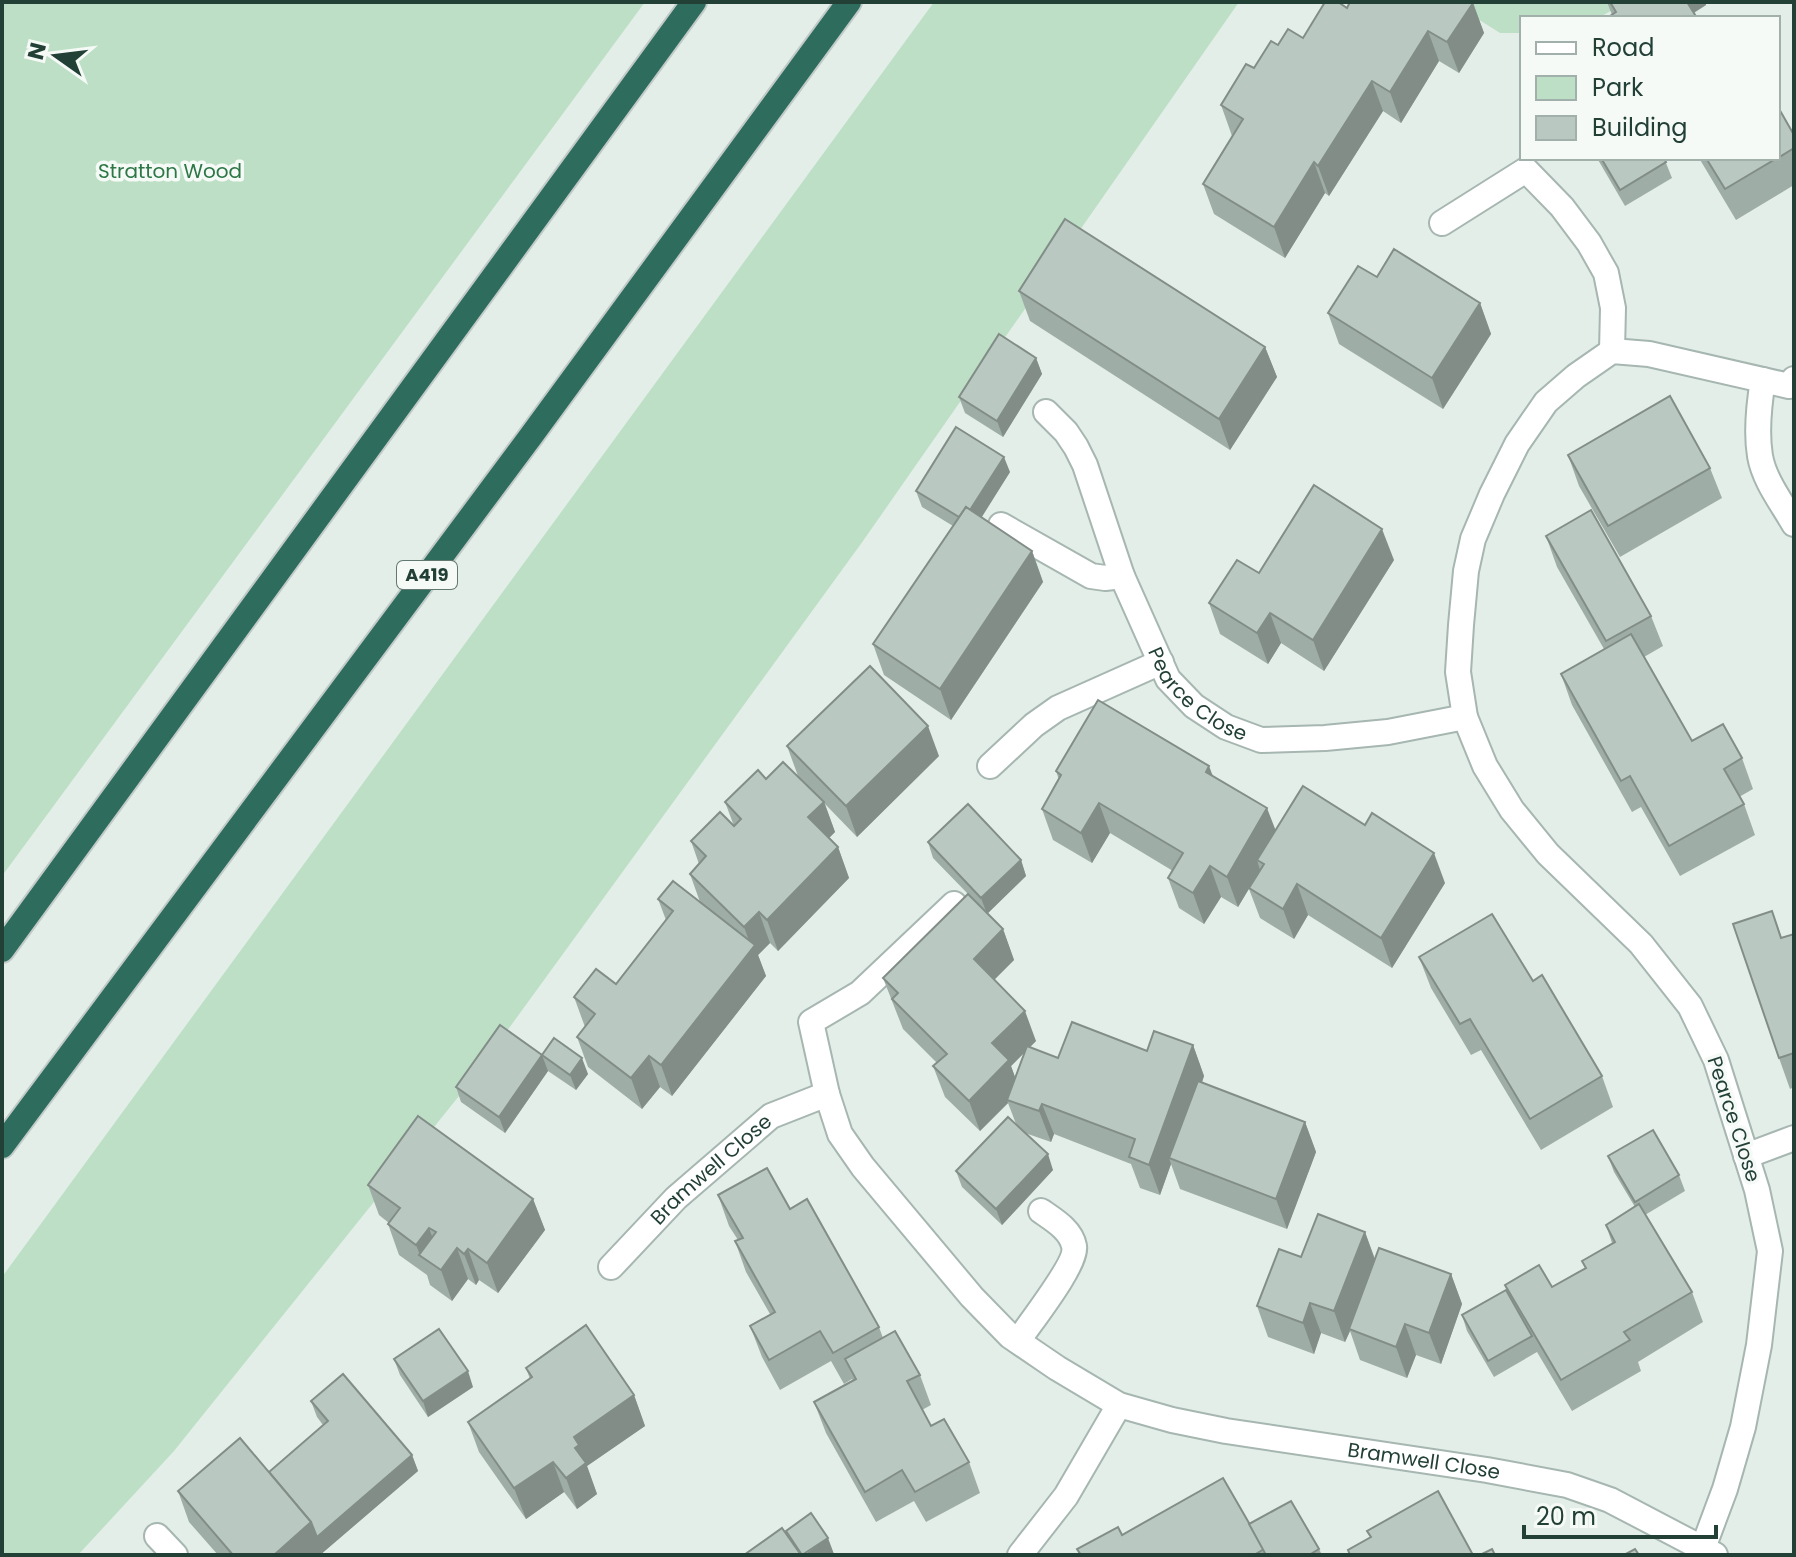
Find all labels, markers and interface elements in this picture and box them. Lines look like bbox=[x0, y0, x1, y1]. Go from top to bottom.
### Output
north arrow bbox=[16, 16, 96, 96]
legend bbox=[1520, 16, 1780, 160]
text: Road bbox=[1592, 31, 1654, 64]
text: N bbox=[20, 40, 54, 63]
text: Park bbox=[1592, 71, 1644, 104]
text: Building bbox=[1592, 111, 1688, 144]
park label: Stratton Wood bbox=[98, 157, 242, 185]
road number: A419 bbox=[397, 561, 457, 589]
street label: Pearce Close bbox=[1141, 643, 1251, 748]
street label: Pearce Close bbox=[1700, 1052, 1768, 1186]
street label: Bramwell Close bbox=[644, 1108, 778, 1231]
street label: Bramwell Close bbox=[1346, 1435, 1503, 1486]
scale bar bbox=[1524, 1489, 1716, 1539]
text: 20 m bbox=[1536, 1500, 1596, 1533]

